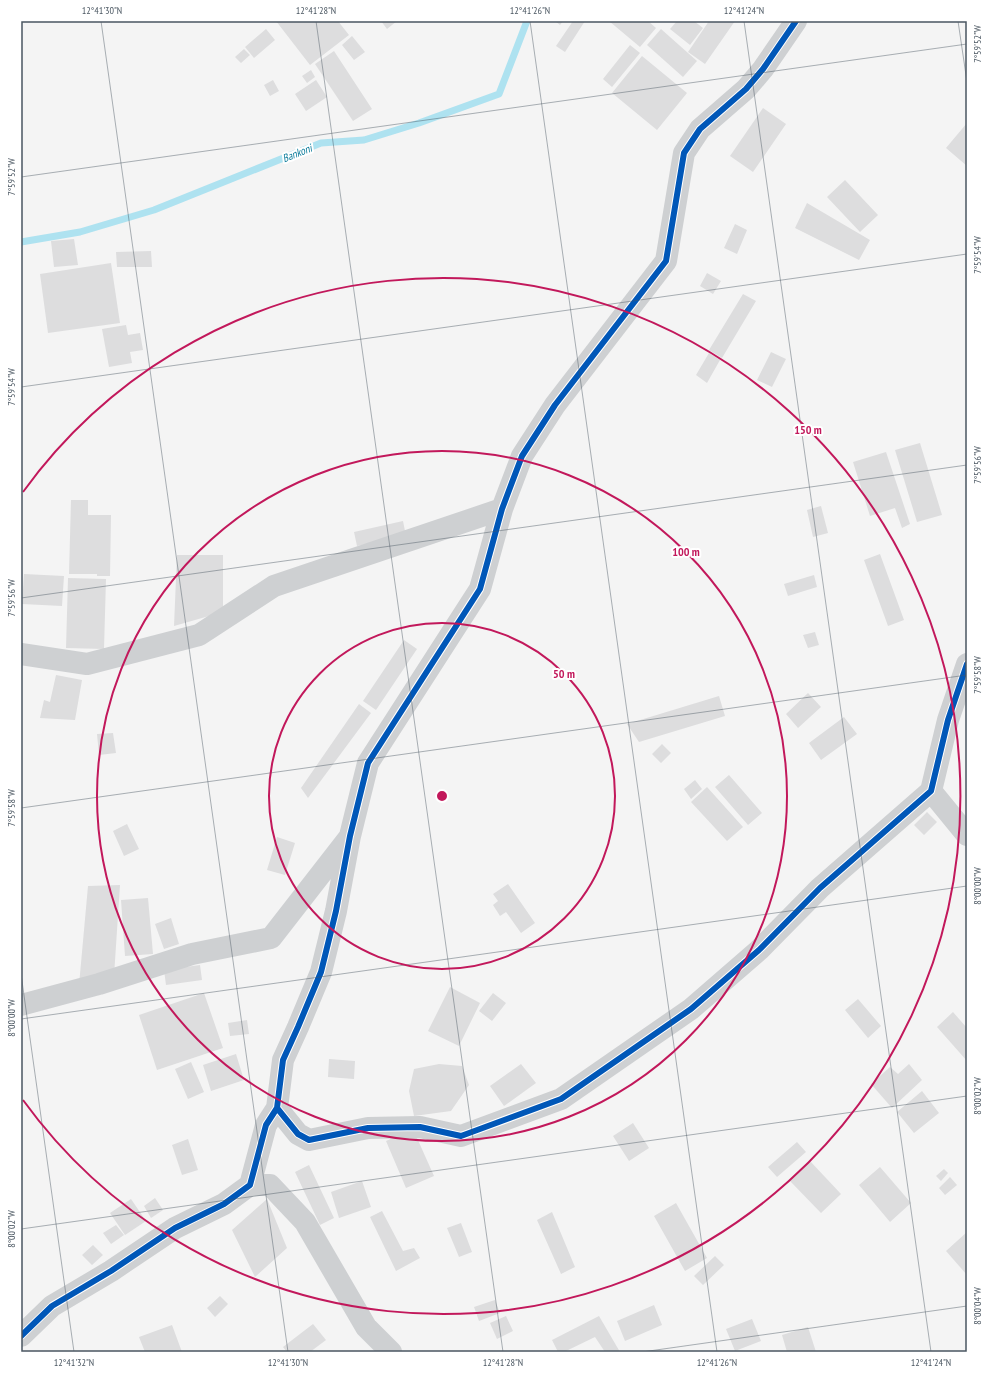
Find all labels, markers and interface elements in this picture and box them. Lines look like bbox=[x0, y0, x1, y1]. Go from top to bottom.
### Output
text: 12°41'30"N bbox=[82, 4, 122, 17]
text: 12°41'28"N bbox=[296, 4, 336, 17]
text: 12°41'26"N bbox=[510, 4, 550, 17]
text: 12°41'24"N bbox=[724, 4, 764, 17]
text: 7°59'52"W bbox=[971, 25, 984, 63]
water label: Bankoni bbox=[280, 140, 315, 165]
text: 7°59'52"W bbox=[5, 158, 18, 196]
text: 7°59'54"W bbox=[971, 236, 984, 274]
text: 7°59'54"W bbox=[5, 368, 18, 406]
text: 150 m bbox=[794, 422, 822, 437]
text: 7°59'56"W bbox=[971, 446, 984, 484]
text: 100 m bbox=[672, 544, 700, 559]
text: 7°59'56"W bbox=[5, 579, 18, 617]
text: 7°59'58"W bbox=[971, 656, 984, 694]
text: 50 m bbox=[553, 666, 575, 681]
text: 7°59'58"W bbox=[5, 789, 18, 827]
centre of rings bbox=[435, 789, 449, 803]
text: 8°00'00"W bbox=[971, 867, 984, 905]
text: 8°00'00"W bbox=[5, 999, 18, 1037]
text: 8°00'02"W bbox=[971, 1077, 984, 1115]
text: 8°00'02"W bbox=[5, 1210, 18, 1248]
text: 8°00'04"W bbox=[971, 1287, 984, 1325]
text: 12°41'32"N bbox=[54, 1356, 94, 1369]
text: 12°41'30"N bbox=[268, 1356, 308, 1369]
text: 12°41'28"N bbox=[483, 1356, 523, 1369]
text: 12°41'26"N bbox=[697, 1356, 737, 1369]
text: 12°41'24"N bbox=[911, 1356, 951, 1369]

